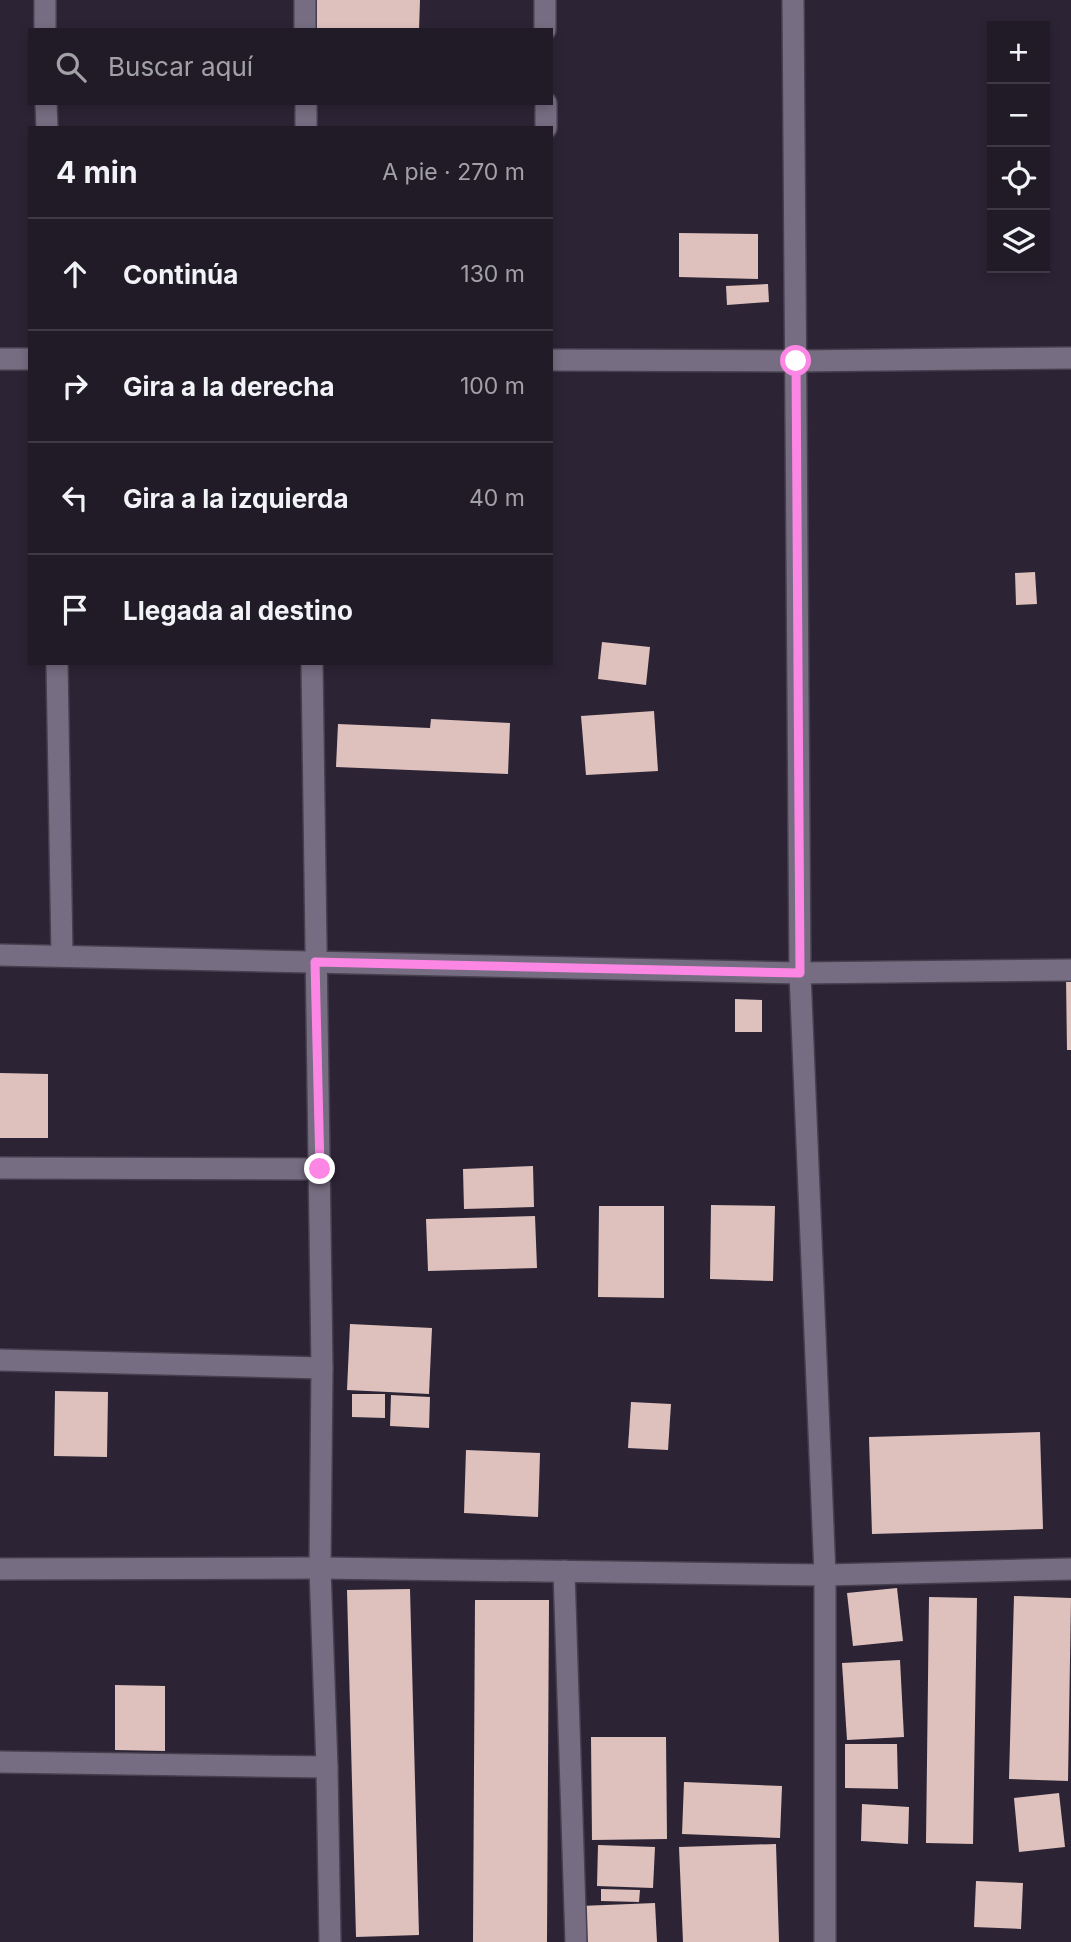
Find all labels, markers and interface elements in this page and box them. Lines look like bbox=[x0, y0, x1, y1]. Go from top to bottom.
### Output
map controls bbox=[987, 21, 1050, 273]
button: + bbox=[987, 21, 1050, 84]
search box bbox=[28, 28, 553, 105]
icon: search bbox=[52, 48, 90, 86]
text: Buscar aquí bbox=[108, 51, 253, 82]
button: − bbox=[987, 84, 1050, 147]
button: locate bbox=[987, 147, 1050, 210]
text: 4 min bbox=[56, 154, 138, 190]
text: A pie · 270 m bbox=[382, 158, 525, 186]
button: layers bbox=[987, 210, 1050, 273]
icon: ahead bbox=[56, 255, 94, 293]
text: Continúa bbox=[123, 259, 238, 290]
text: 130 m bbox=[460, 260, 525, 288]
route start bbox=[780, 345, 811, 376]
icon: right bbox=[56, 367, 94, 405]
text: Gira a la derecha bbox=[123, 371, 335, 402]
text: 100 m bbox=[460, 372, 525, 400]
icon: left bbox=[56, 479, 94, 517]
text: Gira a la izquierda bbox=[123, 483, 349, 514]
text: 40 m bbox=[469, 484, 525, 512]
icon: arrive bbox=[56, 591, 94, 629]
text: Llegada al destino bbox=[123, 595, 353, 626]
route end bbox=[304, 1153, 335, 1184]

